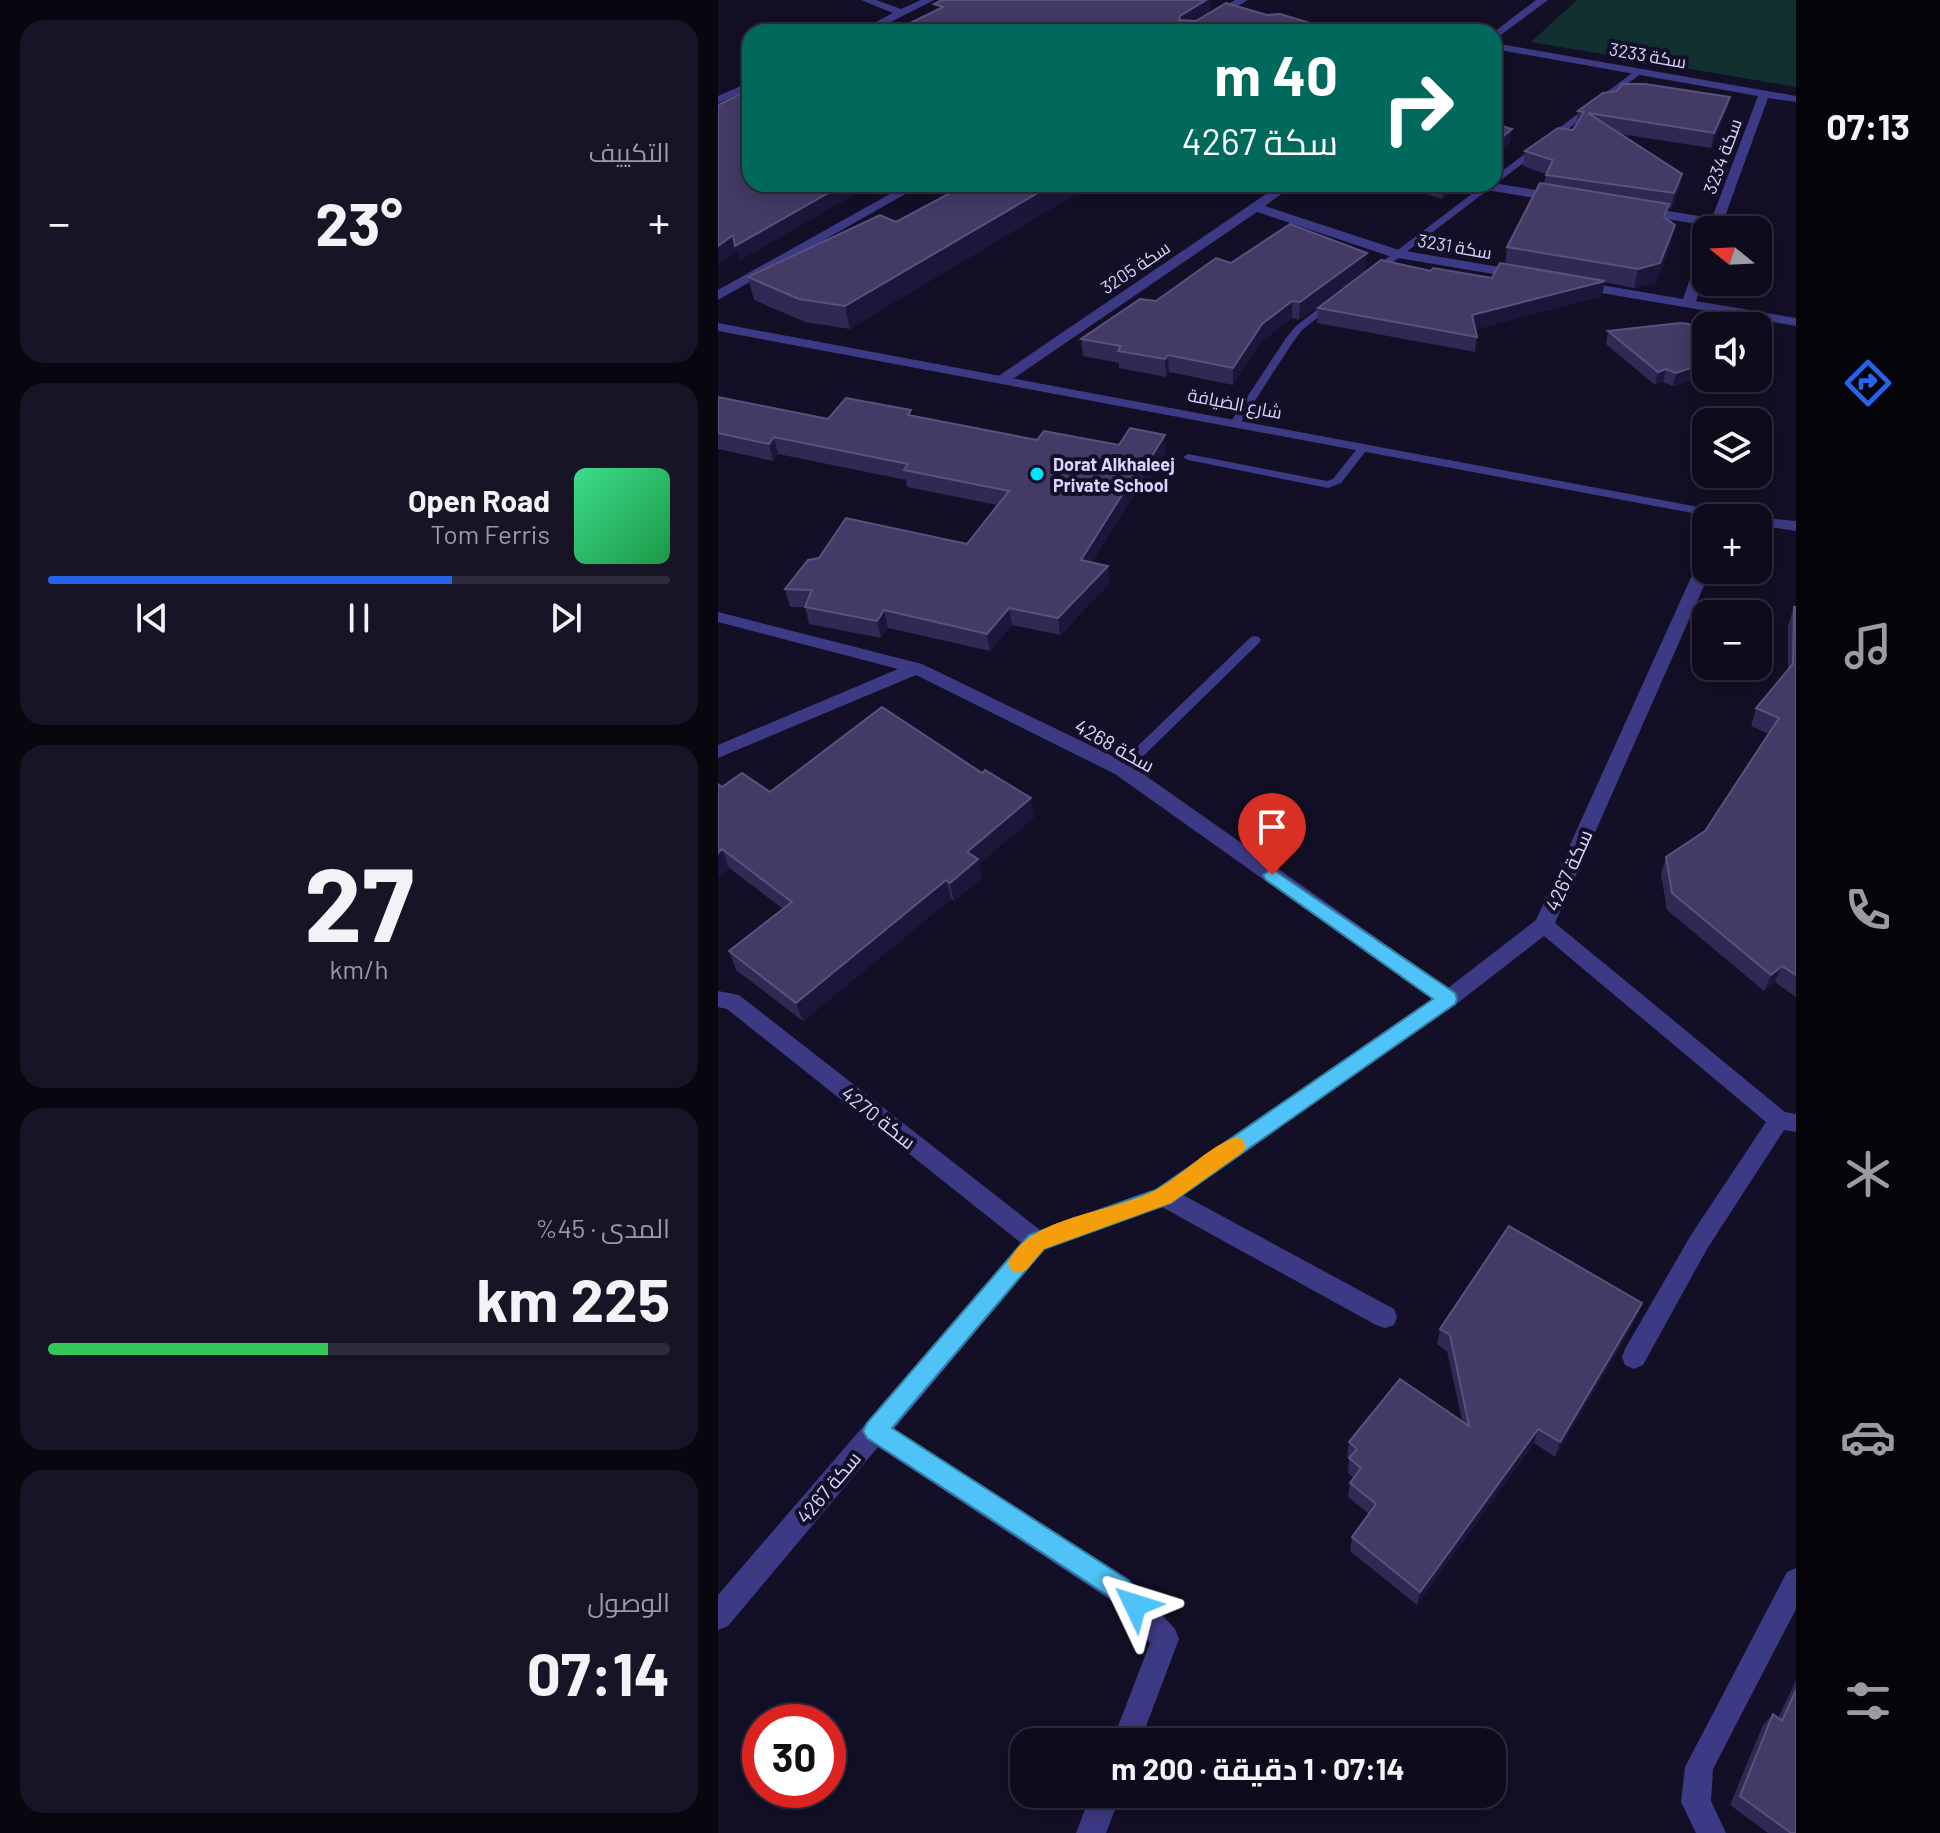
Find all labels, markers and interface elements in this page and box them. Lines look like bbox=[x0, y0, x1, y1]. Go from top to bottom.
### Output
street label: سكة 3233 bbox=[1608, 37, 1688, 73]
text: 40 m bbox=[1214, 40, 1338, 107]
icon: right bbox=[1366, 56, 1470, 160]
text: 07:13 bbox=[1826, 104, 1910, 147]
street label: سكة 3234 bbox=[1698, 115, 1746, 197]
text: سكة 4267 bbox=[1182, 119, 1338, 162]
text: التكييف bbox=[588, 136, 670, 167]
text: 23° bbox=[315, 186, 403, 258]
text: − bbox=[48, 195, 70, 248]
text: + bbox=[648, 195, 670, 248]
north arrow bbox=[1692, 216, 1772, 296]
map controls bbox=[1692, 216, 1772, 680]
street label: سكة 3231 bbox=[1416, 229, 1494, 263]
street label: سكة 3205 bbox=[1096, 236, 1174, 298]
button: sound bbox=[1692, 312, 1772, 392]
icon: directions bbox=[1840, 355, 1896, 411]
street label: شارع الضيافة bbox=[1186, 383, 1284, 425]
button: layers bbox=[1692, 408, 1772, 488]
place label: Dorat Alkhaleej Private School bbox=[1053, 453, 1175, 496]
marker: Dorat Alkhaleej Private School bbox=[1028, 465, 1046, 483]
text: Open Road bbox=[408, 482, 550, 518]
button: + bbox=[1692, 504, 1772, 584]
text: Tom Ferris bbox=[431, 518, 550, 549]
icon: previous bbox=[130, 596, 174, 640]
icon: pause bbox=[337, 596, 381, 640]
icon: next bbox=[544, 596, 588, 640]
button: − bbox=[1692, 600, 1772, 680]
icon: music bbox=[1840, 618, 1896, 674]
street label: سكة 4268 bbox=[1071, 713, 1159, 777]
pin bbox=[1238, 793, 1306, 875]
icon: arrive bbox=[1250, 805, 1294, 849]
street label: سكة 4267 bbox=[1539, 825, 1597, 915]
text: 27 bbox=[304, 838, 414, 963]
icon: phone bbox=[1840, 882, 1896, 938]
text: km/h bbox=[330, 953, 388, 984]
street label: سكة 4270 bbox=[837, 1081, 921, 1153]
icon: climate bbox=[1840, 1146, 1896, 1202]
text: المدى · 45% bbox=[535, 1212, 670, 1243]
text: 225 km bbox=[476, 1262, 670, 1334]
icon: car bbox=[1840, 1409, 1896, 1465]
street label: سكة 4267 bbox=[791, 1446, 865, 1528]
position arrow bbox=[1093, 1563, 1177, 1647]
text: الوصول bbox=[587, 1586, 670, 1617]
text: 07:14 bbox=[527, 1636, 670, 1708]
icon: filters bbox=[1840, 1673, 1896, 1729]
speed limit sign: 30 bbox=[742, 1704, 846, 1808]
text: 07:14 · 1 دقيقة · 200 m bbox=[1111, 1750, 1405, 1786]

